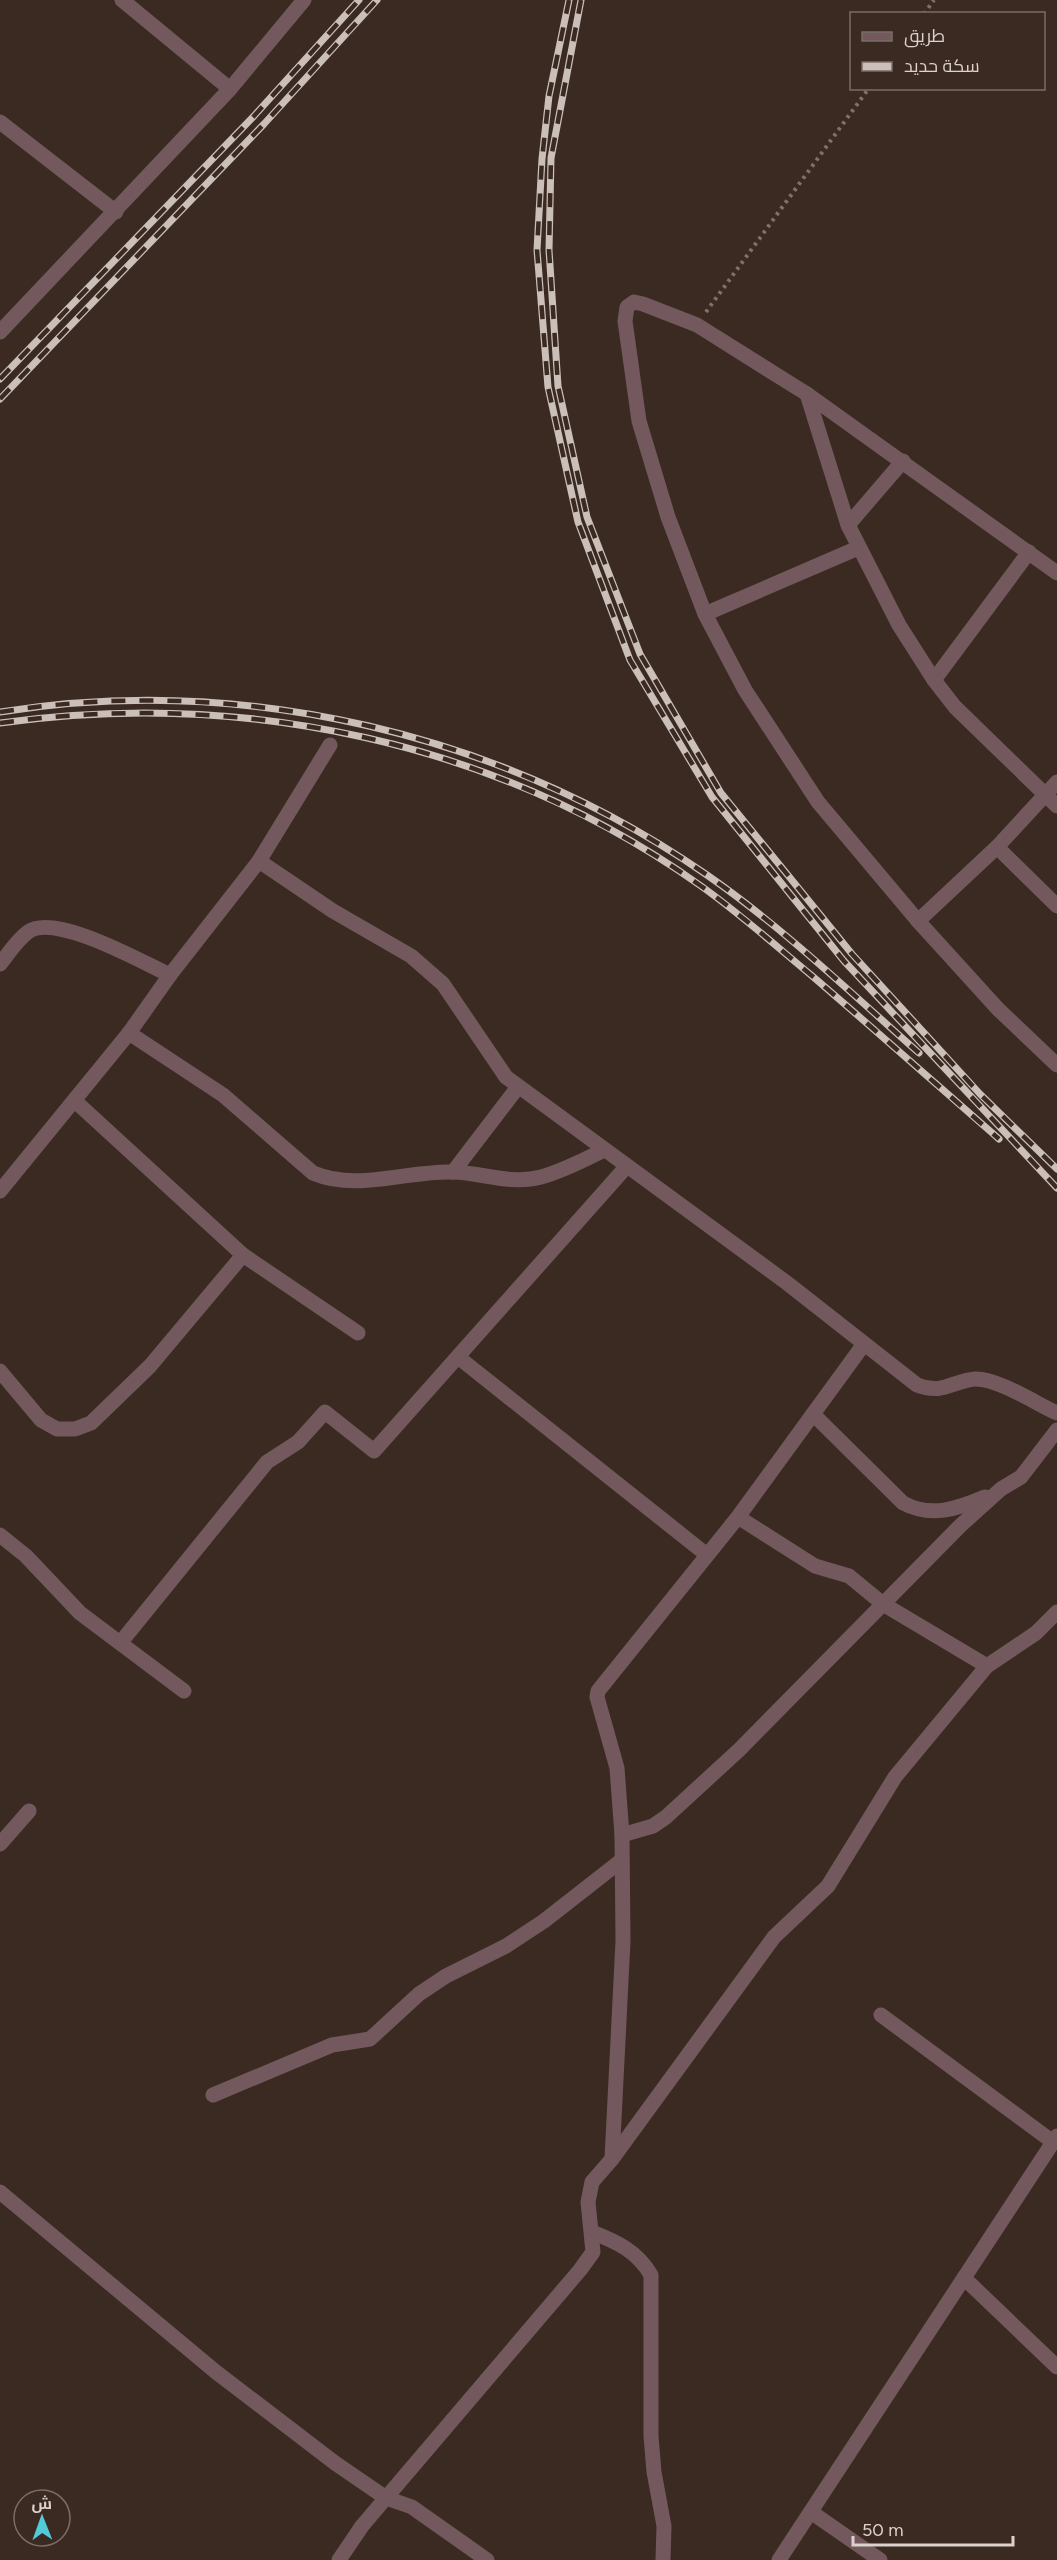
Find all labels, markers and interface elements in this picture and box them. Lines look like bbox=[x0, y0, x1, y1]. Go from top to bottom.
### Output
legend bbox=[850, 12, 1045, 90]
text: طريق bbox=[904, 25, 945, 48]
text: سكة حديد bbox=[904, 55, 980, 77]
north arrow bbox=[12, 2488, 72, 2548]
text: ش bbox=[31, 2494, 52, 2513]
scale bar bbox=[853, 2509, 1014, 2547]
text: 50 m bbox=[862, 2519, 904, 2541]

